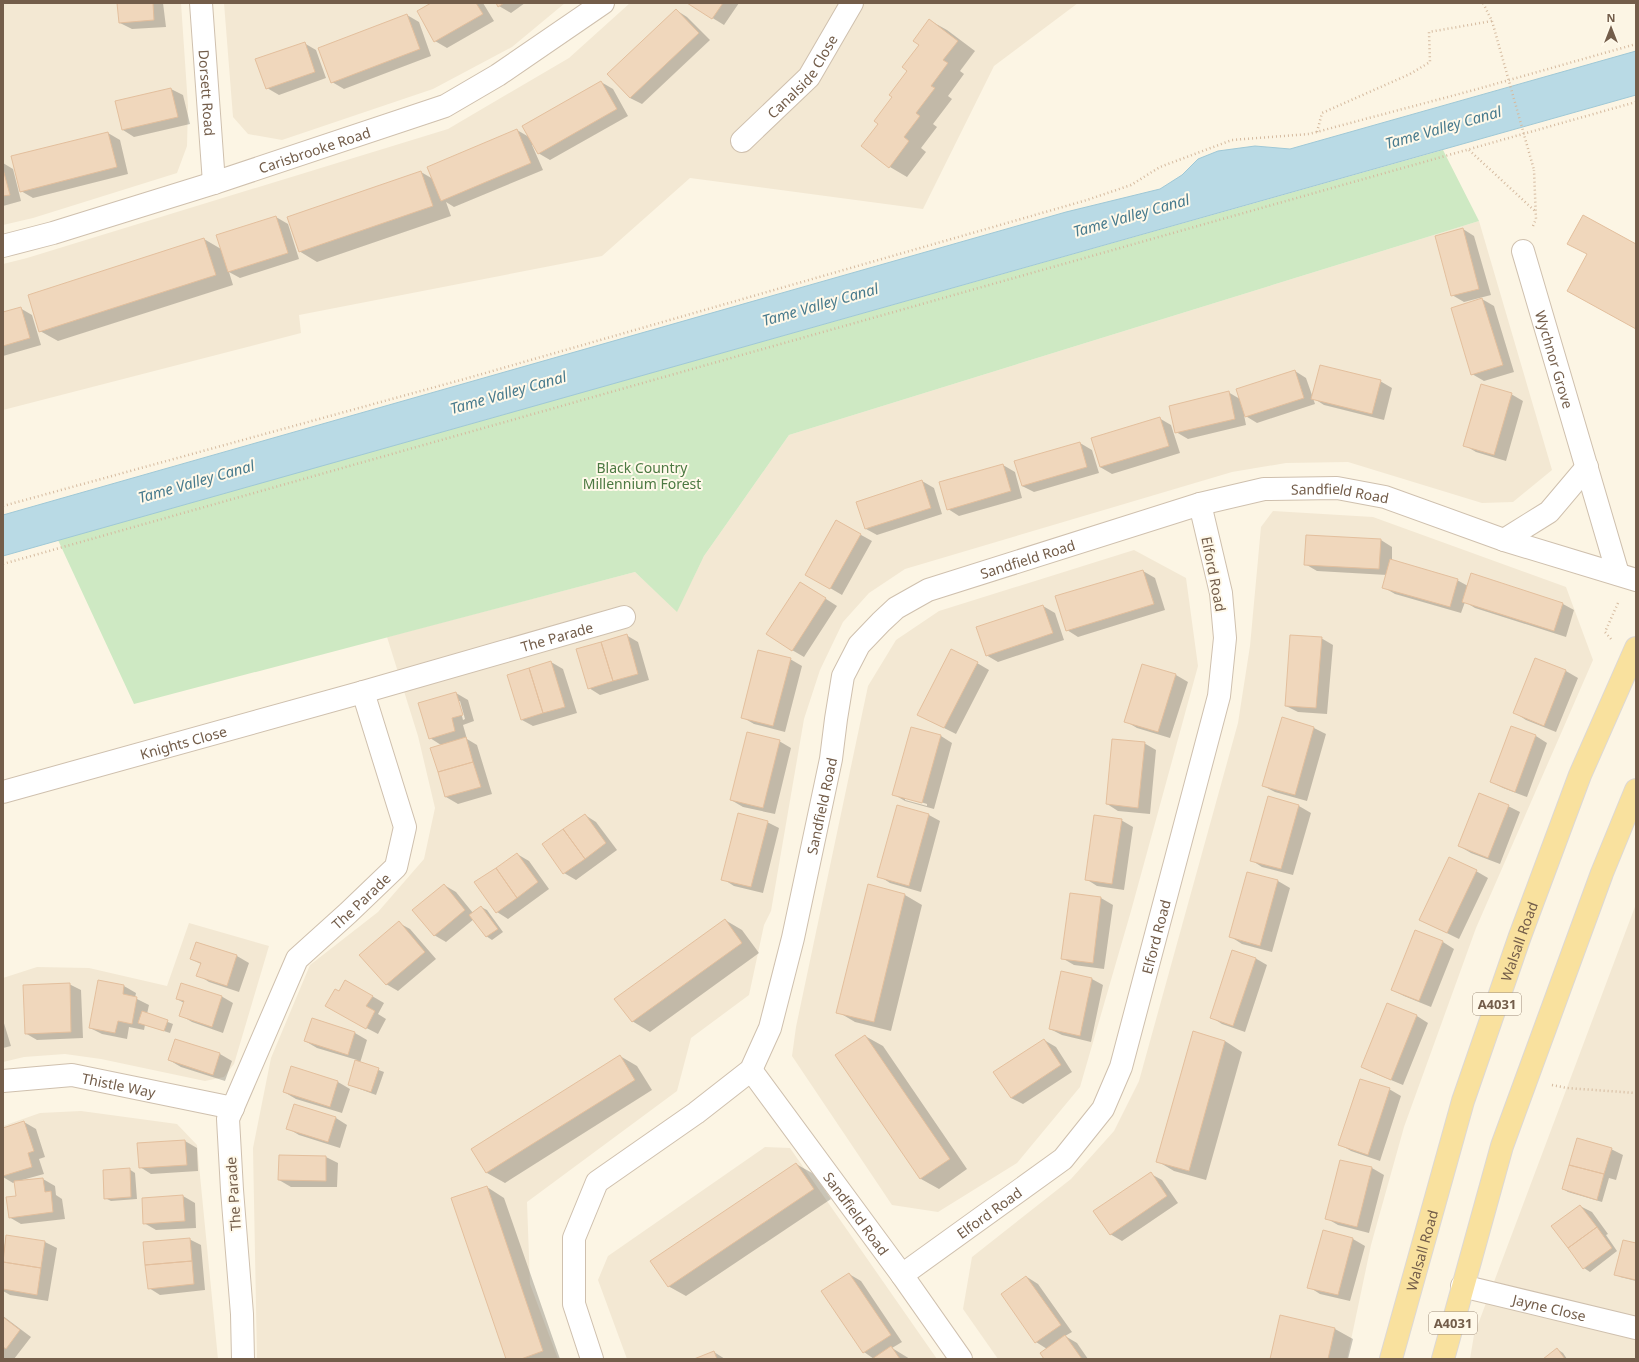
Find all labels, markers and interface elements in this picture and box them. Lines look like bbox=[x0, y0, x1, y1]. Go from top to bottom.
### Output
north arrow bbox=[1591, 8, 1631, 48]
text: N bbox=[1607, 10, 1615, 25]
street label: Canalside Close bbox=[763, 31, 841, 122]
street label: Dorsett Road bbox=[195, 49, 220, 137]
water label: Tame Valley Canal bbox=[1383, 101, 1505, 153]
street label: Carisbrooke Road bbox=[256, 122, 373, 177]
water label: Tame Valley Canal bbox=[1071, 189, 1193, 241]
water label: Tame Valley Canal bbox=[760, 278, 882, 330]
street label: Wychnor Grove bbox=[1532, 308, 1578, 411]
water label: Tame Valley Canal bbox=[448, 366, 570, 418]
water label: Tame Valley Canal bbox=[136, 455, 258, 507]
park label: Black Country Millennium Forest bbox=[583, 458, 701, 493]
street label: Sandfield Road bbox=[1291, 478, 1391, 507]
street label: Sandfield Road bbox=[978, 535, 1077, 582]
street label: Elford Road bbox=[1197, 535, 1231, 613]
street label: The Parade bbox=[519, 617, 595, 656]
street label: Knights Close bbox=[138, 721, 229, 763]
street label: Sandfield Road bbox=[802, 756, 841, 856]
street label: The Parade bbox=[327, 868, 394, 933]
street label: Elford Road bbox=[1137, 897, 1174, 976]
street label: Walsall Road bbox=[1496, 899, 1542, 984]
road number: A4031 bbox=[1473, 993, 1521, 1015]
street label: Thistle Way bbox=[80, 1068, 158, 1102]
street label: The Parade bbox=[221, 1156, 245, 1232]
street label: Sandfield Road bbox=[820, 1168, 893, 1259]
street label: Elford Road bbox=[952, 1182, 1025, 1242]
street label: Walsall Road bbox=[1401, 1207, 1442, 1293]
street label: Jayne Close bbox=[1509, 1289, 1588, 1325]
road number: A4031 bbox=[1429, 1312, 1477, 1334]

